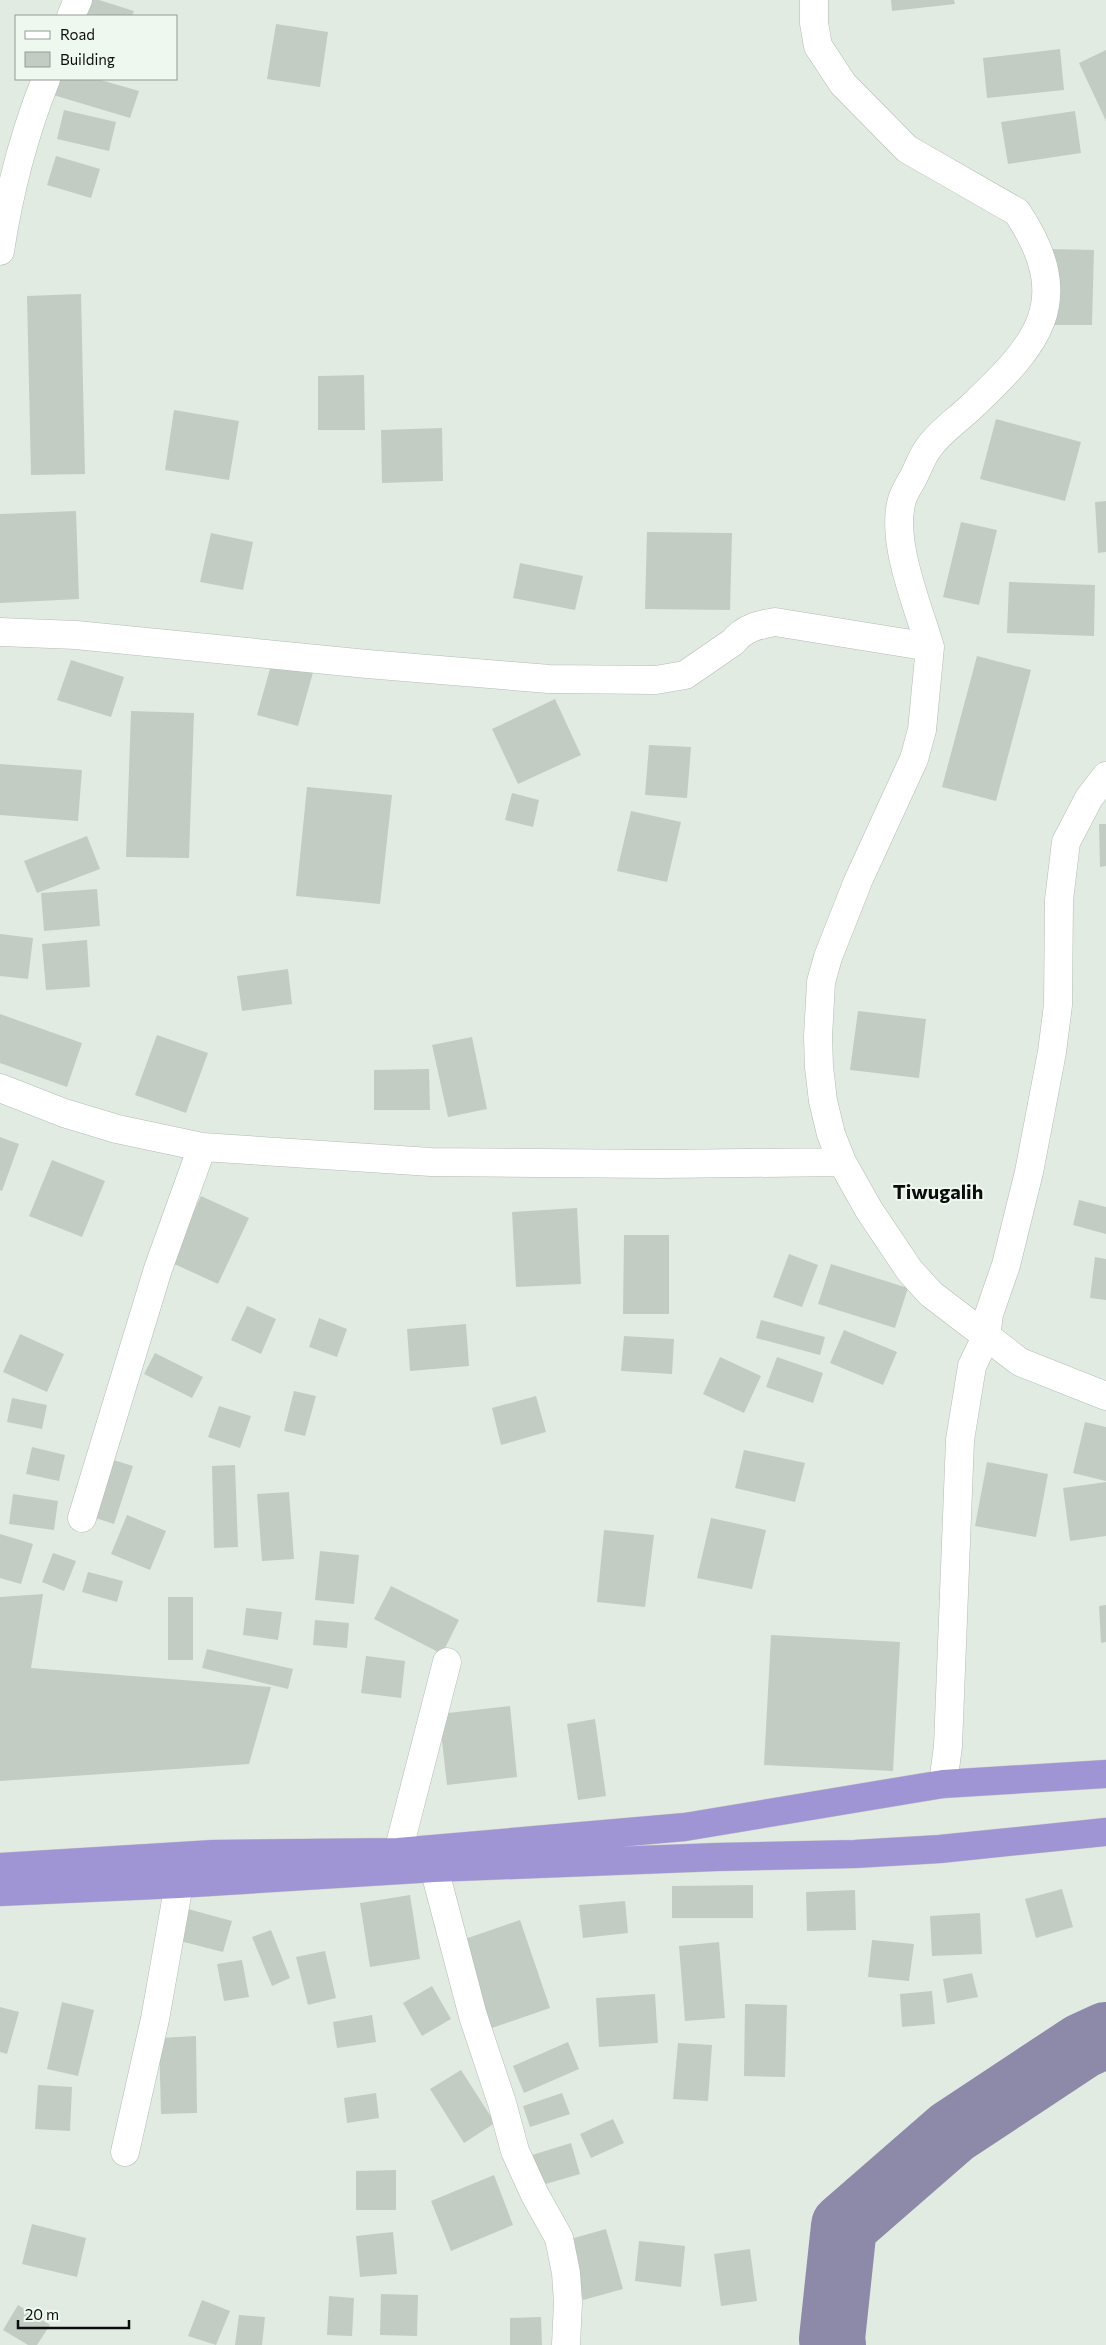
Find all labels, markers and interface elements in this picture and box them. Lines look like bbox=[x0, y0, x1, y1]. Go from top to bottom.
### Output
legend bbox=[15, 15, 178, 80]
text: Road bbox=[60, 25, 95, 43]
text: Building bbox=[60, 50, 115, 68]
district label: Tiwugalih bbox=[893, 1179, 983, 1203]
scale bar bbox=[18, 2298, 129, 2330]
text: 20 m bbox=[25, 2305, 59, 2323]

